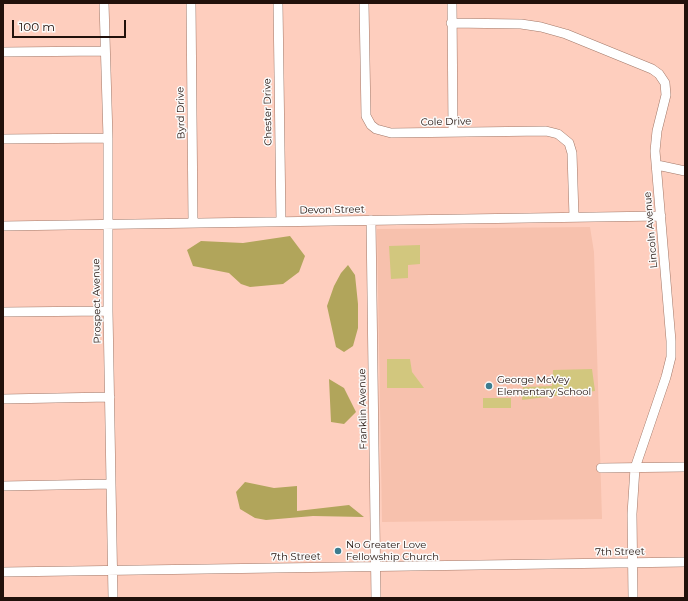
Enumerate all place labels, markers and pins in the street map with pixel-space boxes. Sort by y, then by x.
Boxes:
place label: George McVey Elementary School [497,374,591,398]
marker: George McVey Elementary School [484,381,494,391]
place label: No Greater Love Fellowship Church [346,539,439,562]
marker: No Greater Love Fellowship Church [333,546,343,556]

